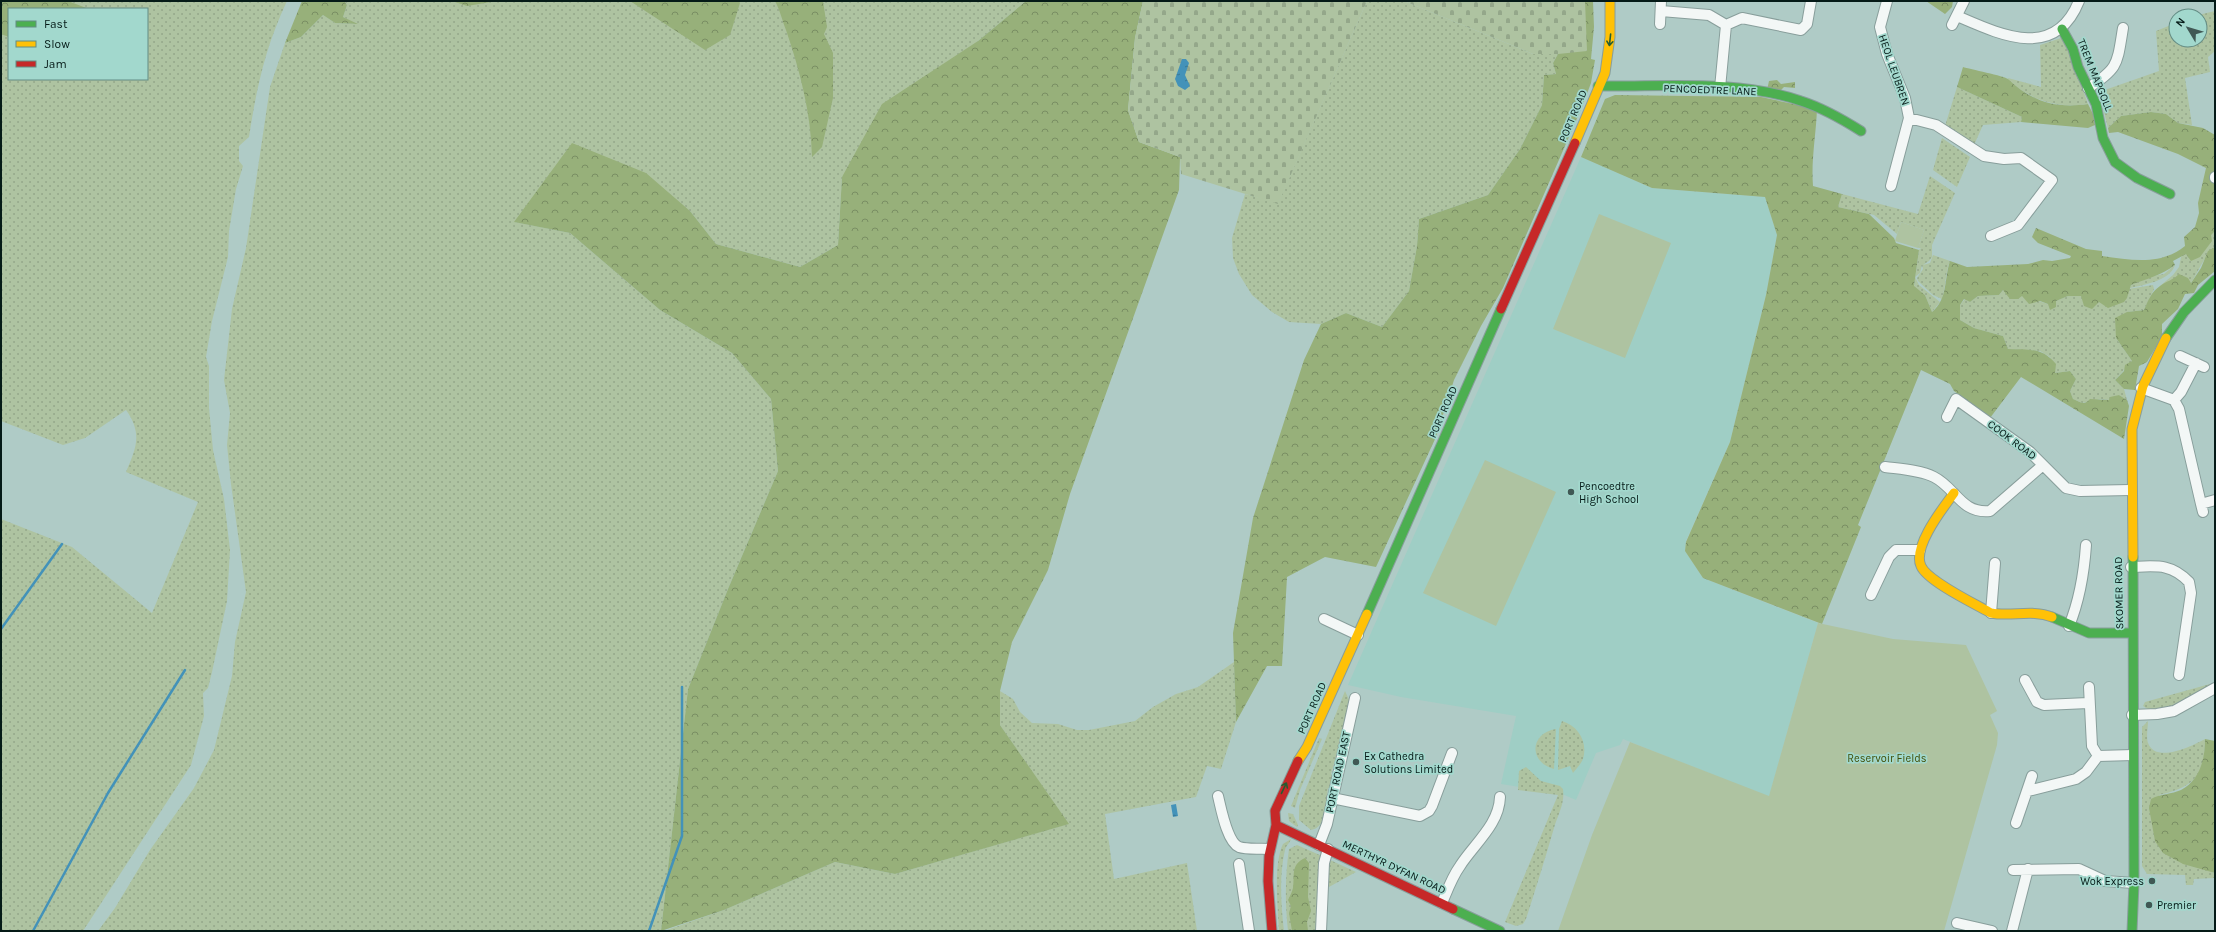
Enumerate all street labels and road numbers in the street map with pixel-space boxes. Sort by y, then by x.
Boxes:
street label: HEOL LEUBREN [1876,33,1912,107]
street label: TREM MAPGOLL [2075,37,2116,114]
street label: PENCOEDTRE LANE [1663,82,1757,98]
street label: PORT ROAD [1556,88,1590,144]
street label: PORT ROAD [1426,384,1460,440]
street label: COOK ROAD [1985,417,2039,463]
street label: SKOMER ROAD [2112,557,2126,629]
street label: PORT ROAD [1295,680,1329,736]
street label: PORT ROAD EAST [1323,730,1353,814]
street label: MERTHYR DYFAN ROAD [1340,837,1448,897]

